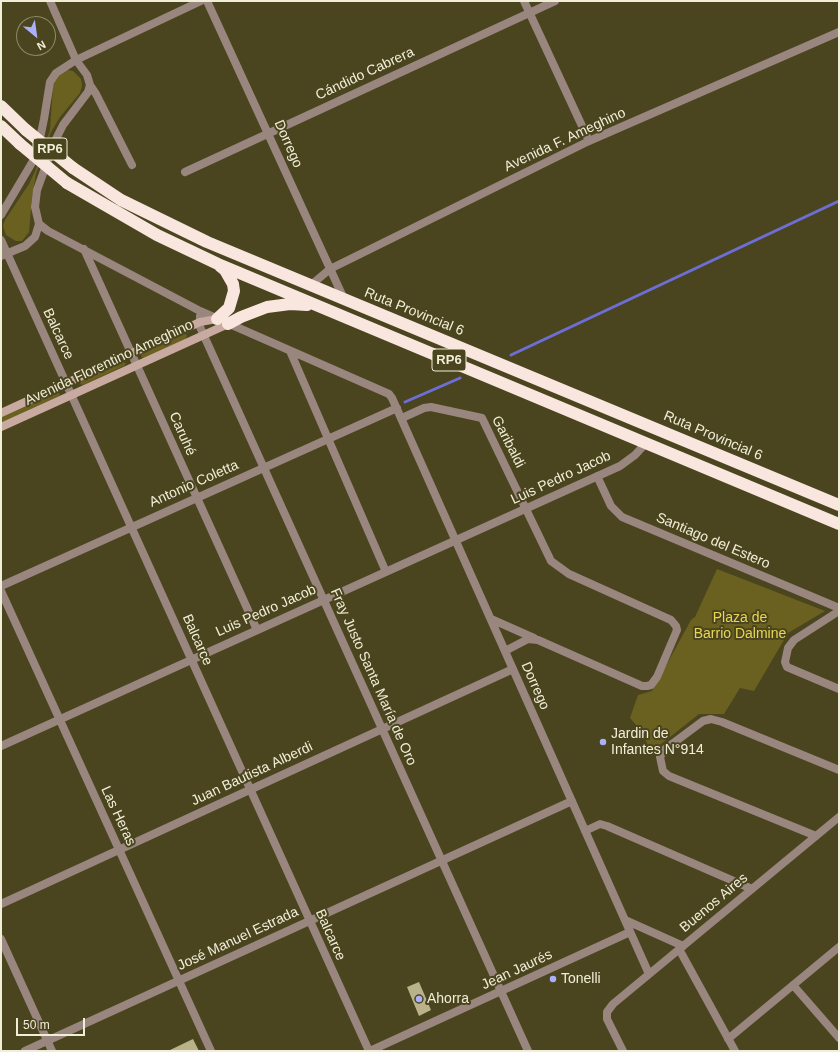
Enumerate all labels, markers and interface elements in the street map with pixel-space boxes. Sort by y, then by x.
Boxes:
north arrow [16,16,56,56]
text: N [35,38,48,53]
street label: Cándido Cabrera [313,44,417,104]
street label: Avenida F. Ameghino [502,104,628,176]
street label: Dorrego [270,117,306,171]
road number: RP6 [33,138,67,160]
street label: Ruta Provincial 6 [362,284,466,340]
street label: Balcarce [39,306,77,362]
street label: Avenida Florentino Ameghino [22,317,196,409]
road number: RP6 [432,349,466,371]
street label: Ruta Provincial 6 [661,408,765,464]
street label: Caruhé [165,410,199,458]
street label: Garibaldi [488,413,528,471]
street label: Luis Pedro Jacob [508,448,614,508]
street label: Antonio Coletta [147,457,241,511]
street label: Santiago del Estero [653,509,773,573]
street label: Luis Pedro Jacob [213,581,319,641]
street label: Fray Justo Santa María de Oro [326,586,420,768]
park label: Plaza de Barrio Dalmine [694,610,786,642]
street label: Balcarce [178,612,216,668]
street label: Dorrego [517,659,553,713]
place label: Jardin de Infantes N°914 [611,726,704,758]
marker: Jardin de Infantes N°914 [598,737,608,747]
street label: Juan Bautista Alberdi [188,738,316,810]
street label: Las Heras [97,784,139,848]
street label: Buenos Aires [677,870,751,936]
street label: José Manuel Estrada [175,904,301,974]
street label: Balcarce [311,907,349,963]
street label: Jean Jaurés [479,946,555,994]
place label: Tonelli [561,971,601,987]
marker: Tonelli [548,974,558,984]
place label: Ahorra [427,991,469,1007]
marker: Ahorra [414,994,424,1004]
scale bar [18,1010,87,1036]
text: 50 m [23,1018,50,1032]

